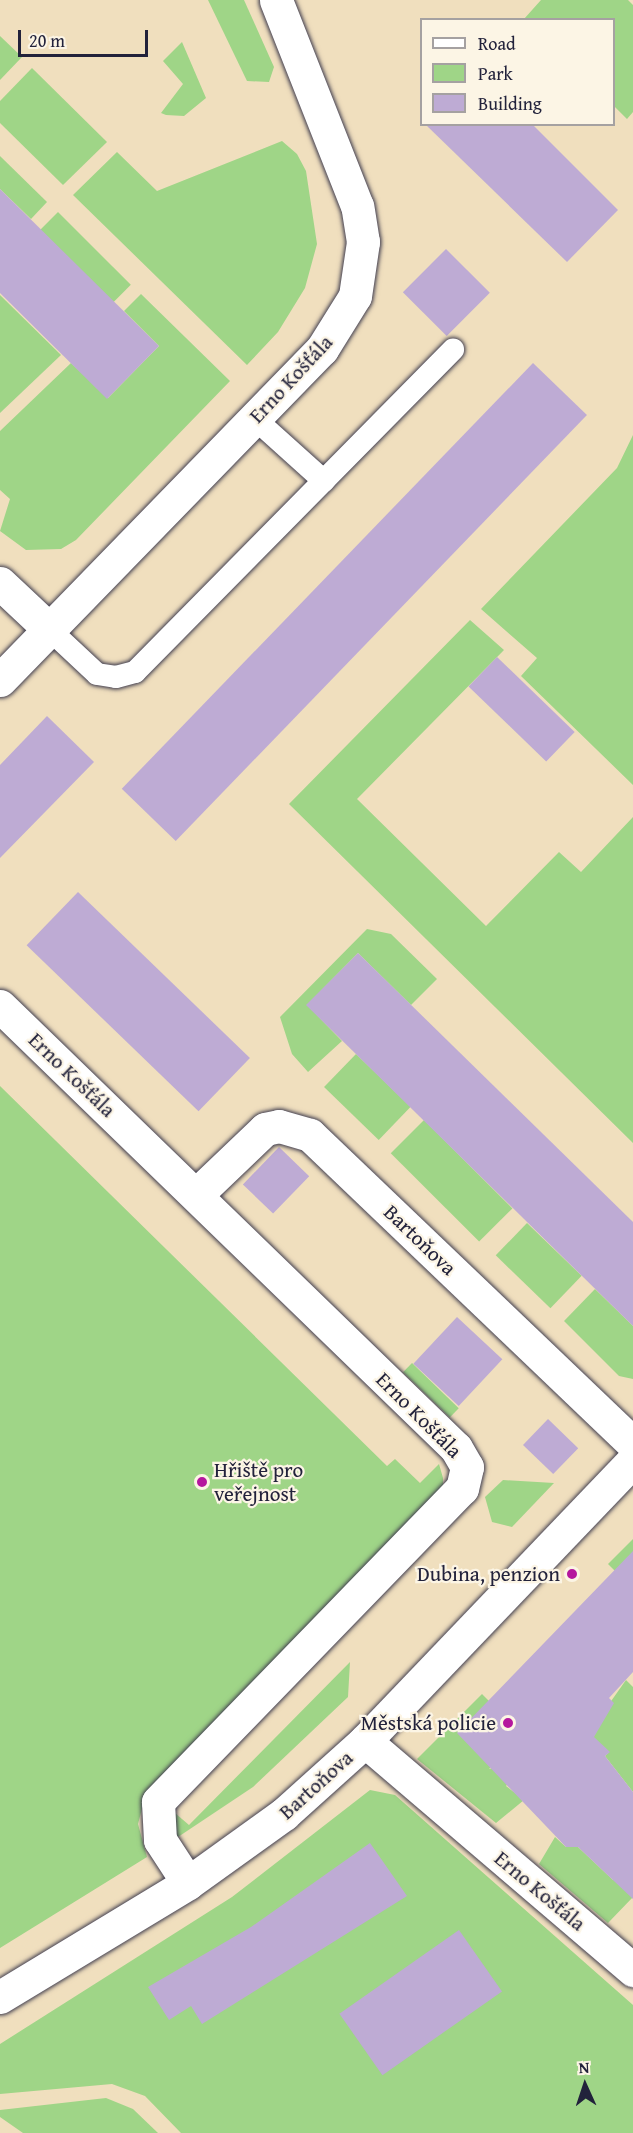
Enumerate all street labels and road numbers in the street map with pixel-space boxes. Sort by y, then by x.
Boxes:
street label: Erno Košťála [244,330,338,428]
street label: Erno Košťála [23,1027,121,1123]
street label: Bartoňova [379,1199,461,1281]
street label: Erno Košťála [371,1367,467,1463]
street label: Bartoňova [274,1745,358,1825]
street label: Erno Košťála [489,1846,591,1936]

